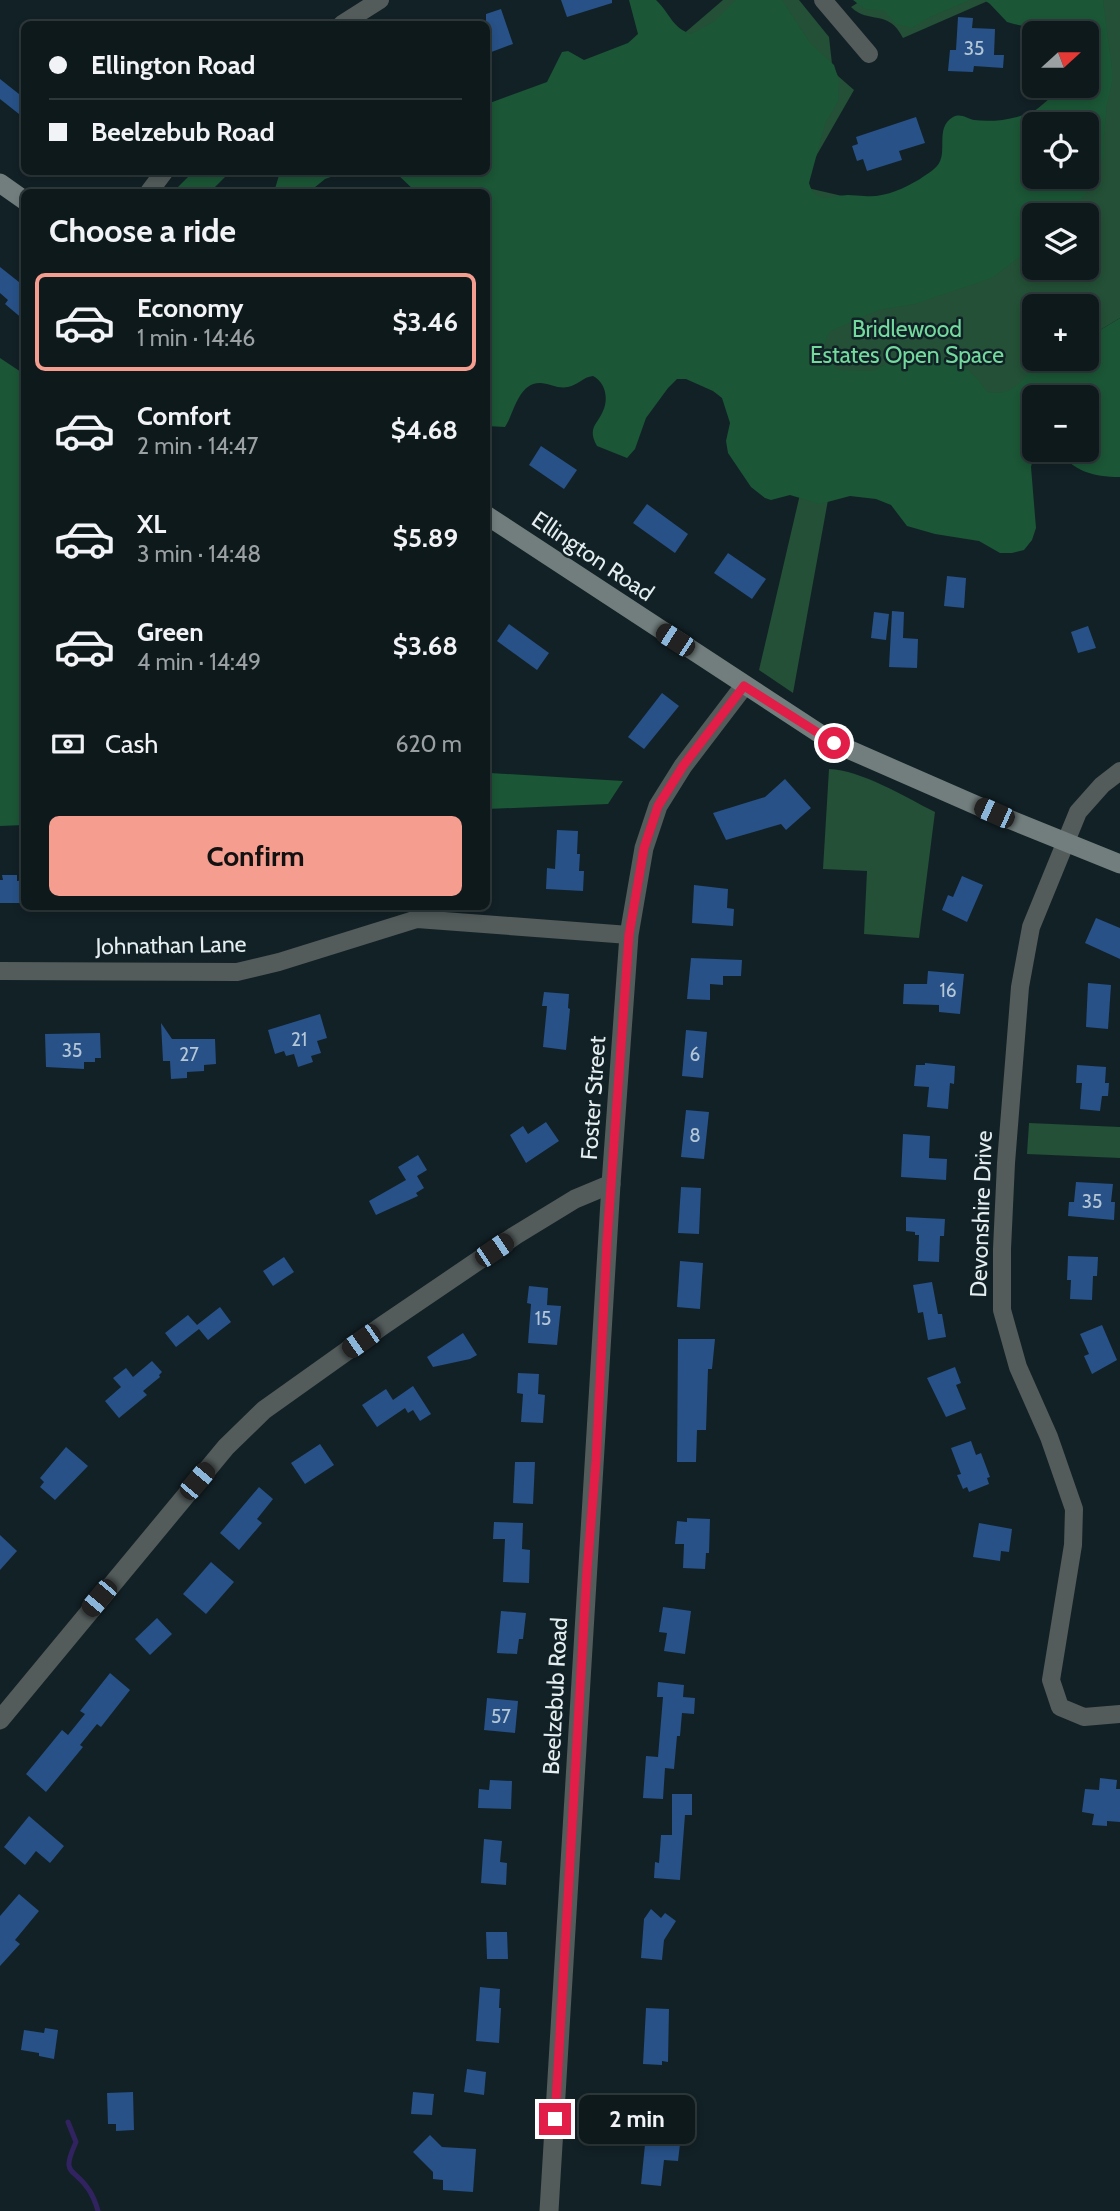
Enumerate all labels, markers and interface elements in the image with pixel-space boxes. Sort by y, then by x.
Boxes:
north arrow [1022,21,1099,98]
map controls [1022,21,1099,462]
house number: 35 [964,37,984,60]
text: Ellington Road [91,49,255,81]
button: locate [1022,112,1099,189]
text: Beelzebub Road [91,116,275,148]
button: layers [1022,203,1099,280]
text: Choose a ride [49,211,236,250]
icon: car [53,291,116,354]
text: Economy [137,292,243,324]
button: + [1022,294,1099,371]
text: $3.46 [392,306,458,338]
park label: Bridlewood Estates Open Space [810,315,1004,369]
text: 1 min · 14:46 [137,324,255,352]
button: − [1022,385,1099,462]
icon: car [53,399,116,462]
text: Comfort [137,400,231,432]
text: $4.68 [391,414,458,446]
text: 2 min · 14:47 [137,432,258,460]
street label: Ellington Road [527,505,659,607]
icon: car [53,507,116,570]
text: XL [137,508,166,540]
text: $5.89 [393,522,458,554]
text: 3 min · 14:48 [137,540,261,568]
icon: car [53,615,116,678]
text: Green [137,616,204,648]
car [652,620,699,660]
text: $3.68 [393,630,458,662]
text: 4 min · 14:49 [137,648,261,676]
icon: cash [49,725,87,763]
route start [818,727,850,759]
text: Cash [105,728,158,760]
text: 620 m [395,730,462,758]
car [971,795,1018,831]
button: Confirm [49,816,462,896]
street label: Johnathan Lane [94,930,247,960]
house number: 16 [940,979,957,1002]
house number: 21 [291,1028,307,1051]
street label: Foster Street [575,1035,611,1161]
house number: 35 [62,1039,82,1062]
house number: 27 [179,1043,199,1066]
house number: 6 [690,1043,700,1066]
house number: 8 [689,1124,701,1147]
street label: Devonshire Drive [964,1130,998,1298]
house number: 35 [1082,1190,1102,1213]
car [471,1230,518,1270]
house number: 15 [535,1307,551,1330]
car [338,1320,385,1362]
car [176,1458,219,1504]
car [78,1575,121,1621]
street label: Beelzebub Road [537,1617,573,1775]
house number: 57 [491,1705,511,1728]
callout: 2 min [580,2094,695,2144]
route end [539,2103,571,2135]
text: 2 min [609,2105,665,2133]

